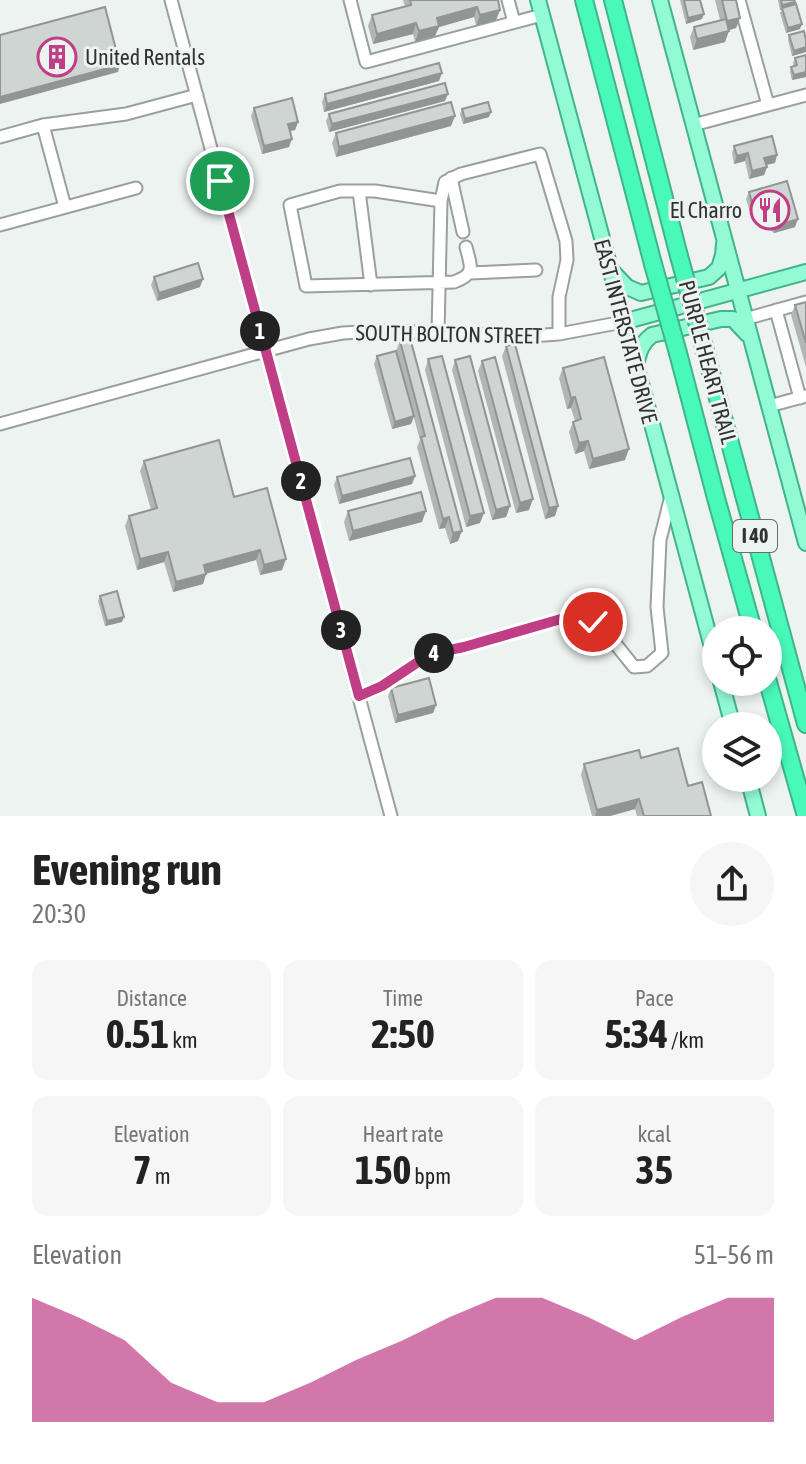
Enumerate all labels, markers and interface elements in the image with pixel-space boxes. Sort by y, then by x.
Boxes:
building icon: United Rentals [36,36,78,78]
place label: United Rentals [85,44,205,70]
pin [186,147,254,215]
icon: arrive [198,159,242,203]
restaurant icon: El Charro [749,189,791,231]
place label: El Charro [670,197,742,223]
street label: EAST INTERSTATE DRIVE [589,236,663,427]
street label: PURPLE HEART TRAIL [674,277,743,447]
pin: 1 [240,311,280,351]
text: 1 [255,318,265,344]
street label: SOUTH BOLTON STREET [355,319,543,349]
pin: 2 [281,461,321,501]
text: 2 [296,468,306,494]
road number: I 40 [733,520,777,552]
pin [559,588,627,656]
icon: check [571,600,615,644]
pin: 3 [321,610,361,650]
map controls [702,616,782,792]
button: locate [702,616,782,696]
text: 3 [336,617,346,643]
pin: 4 [414,633,454,673]
text: 4 [429,640,439,666]
button: layers [702,712,782,792]
button: share [690,842,774,926]
text: Evening run [32,844,222,894]
text: 20:30 [32,899,86,929]
text: Distance [116,985,187,1011]
text: Time [383,985,423,1011]
text: Pace [635,985,674,1011]
text: 0.51 [106,1011,169,1056]
text: 2:50 [371,1011,435,1056]
text: 5:34 [605,1011,668,1056]
text: km [169,1027,198,1053]
text: /km [668,1027,704,1053]
text: Elevation [114,1121,190,1147]
text: Heart rate [362,1121,444,1147]
text: kcal [638,1121,671,1147]
text: 7 [133,1147,152,1192]
text: 150 [355,1147,411,1192]
text: 35 [636,1147,673,1192]
text: m [152,1163,171,1189]
text: bpm [411,1163,451,1189]
text: Elevation [32,1240,122,1270]
text: 51–56 m [694,1240,774,1270]

